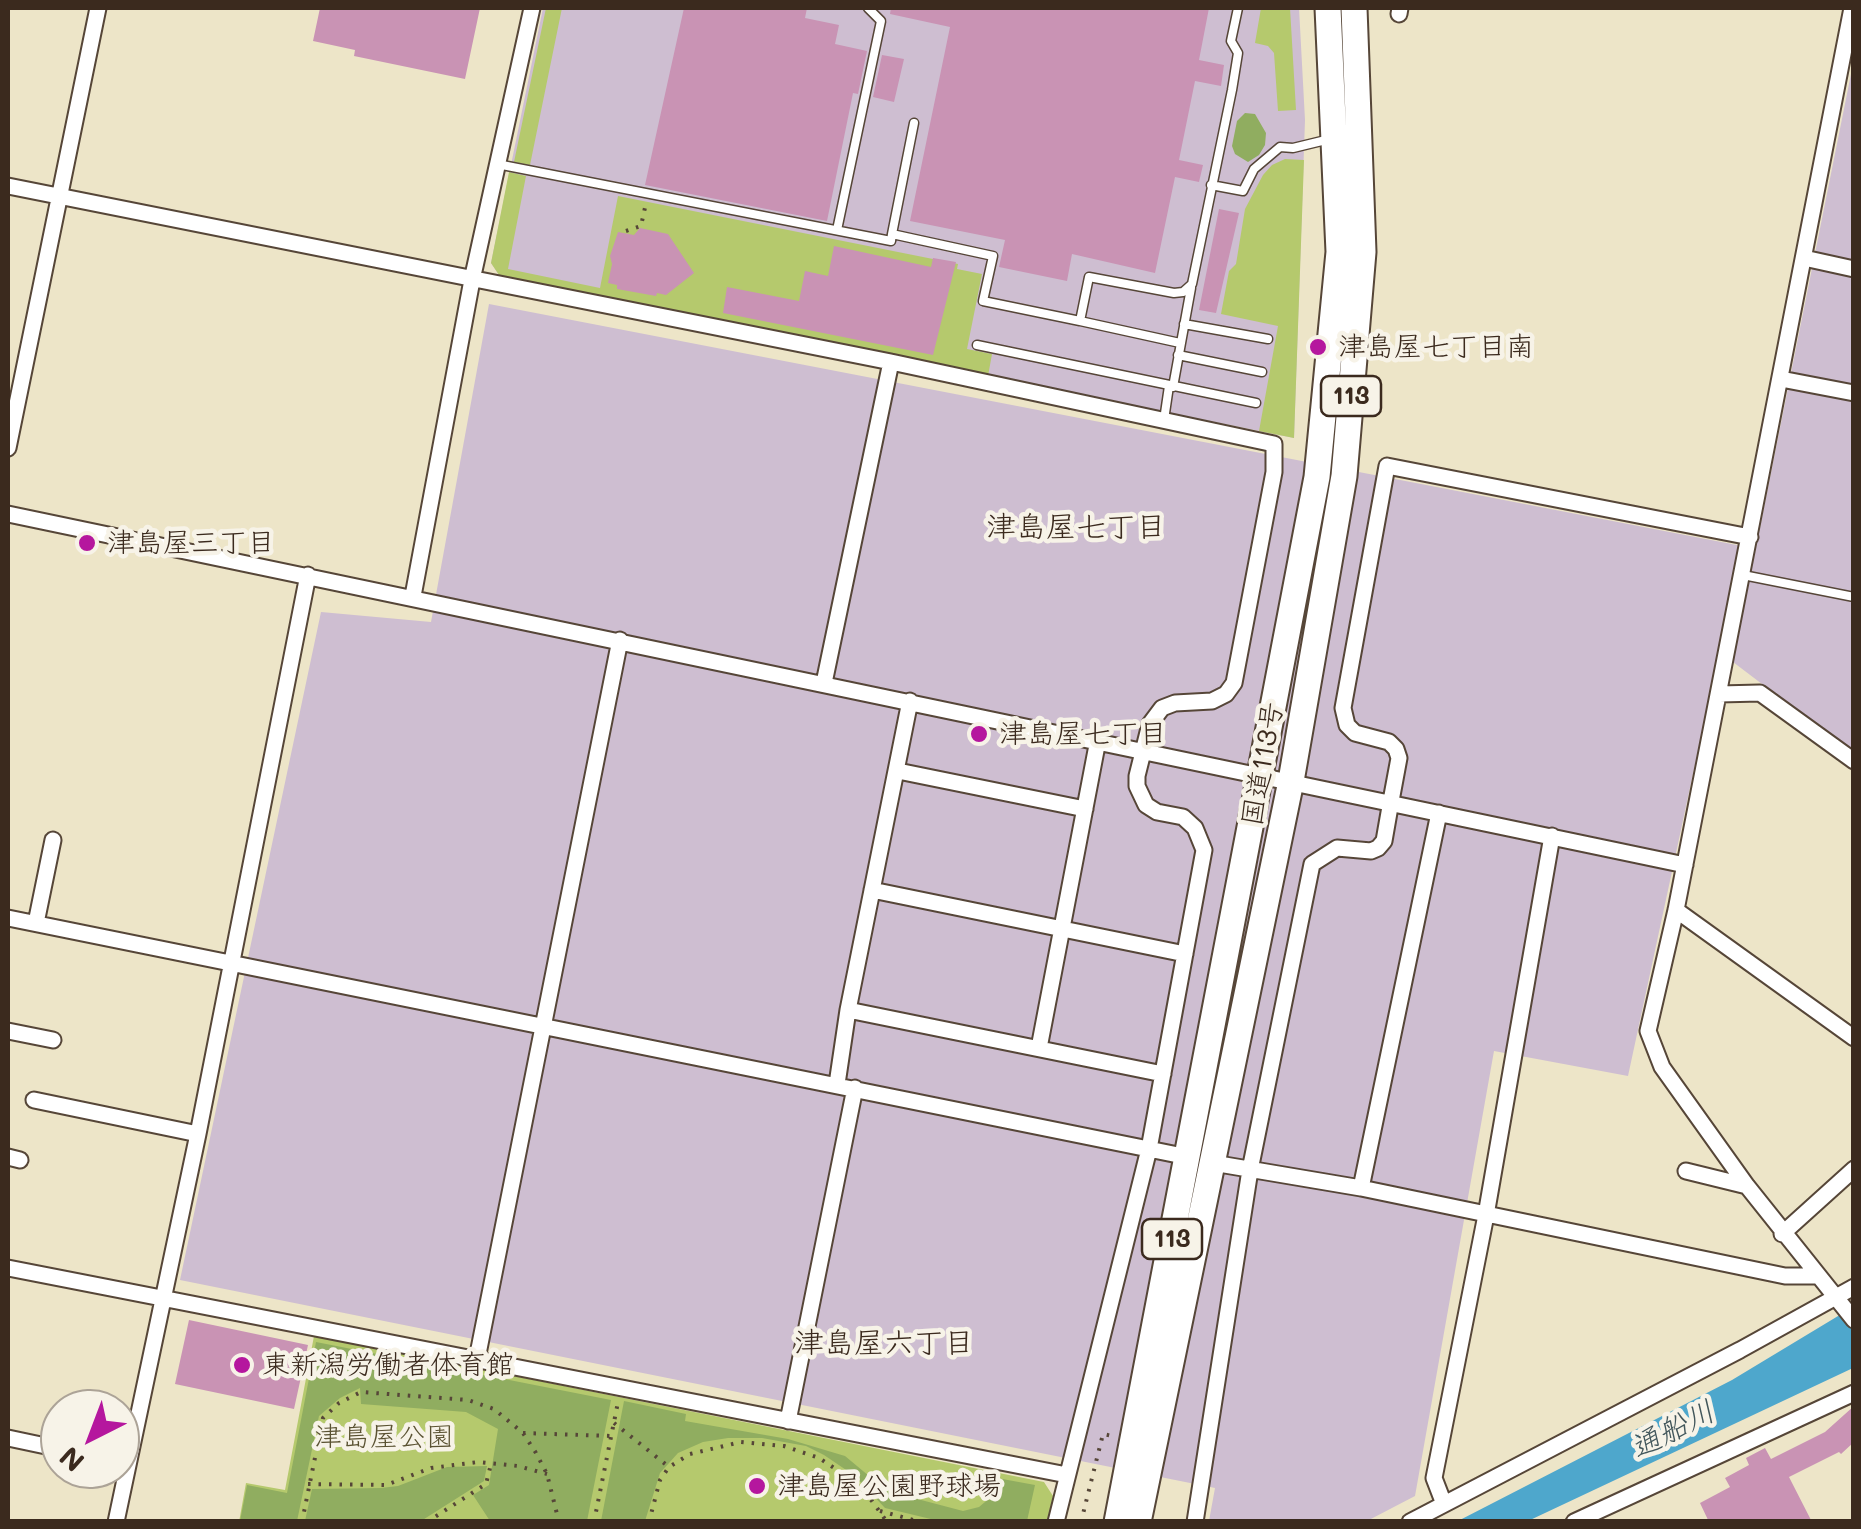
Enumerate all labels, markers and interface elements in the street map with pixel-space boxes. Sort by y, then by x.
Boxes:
place label: 津島屋七丁目南 [1338,330,1534,364]
marker: 津島屋七丁目南 [1307,336,1329,358]
road number: 113 [1321,376,1381,416]
district label: 津島屋七丁目 [986,510,1166,546]
place label: 津島屋三丁目 [107,526,275,560]
marker: 津島屋三丁目 [76,532,98,554]
street label: 国道113号 [1236,699,1290,829]
place label: 津島屋七丁目 [999,717,1167,751]
marker: 津島屋七丁目 [968,723,990,745]
road number: 113 [1142,1219,1202,1259]
district label: 津島屋六丁目 [794,1326,974,1362]
place label: 東新潟労働者体育館 [262,1348,514,1382]
marker: 東新潟労働者体育館 [231,1354,253,1376]
north arrow [40,1389,140,1489]
water label: 通船川 [1625,1394,1721,1466]
park label: 津島屋公園 [314,1420,454,1454]
text: N [51,1439,91,1480]
place label: 津島屋公園野球場 [777,1469,1001,1503]
marker: 津島屋公園野球場 [746,1475,768,1497]

